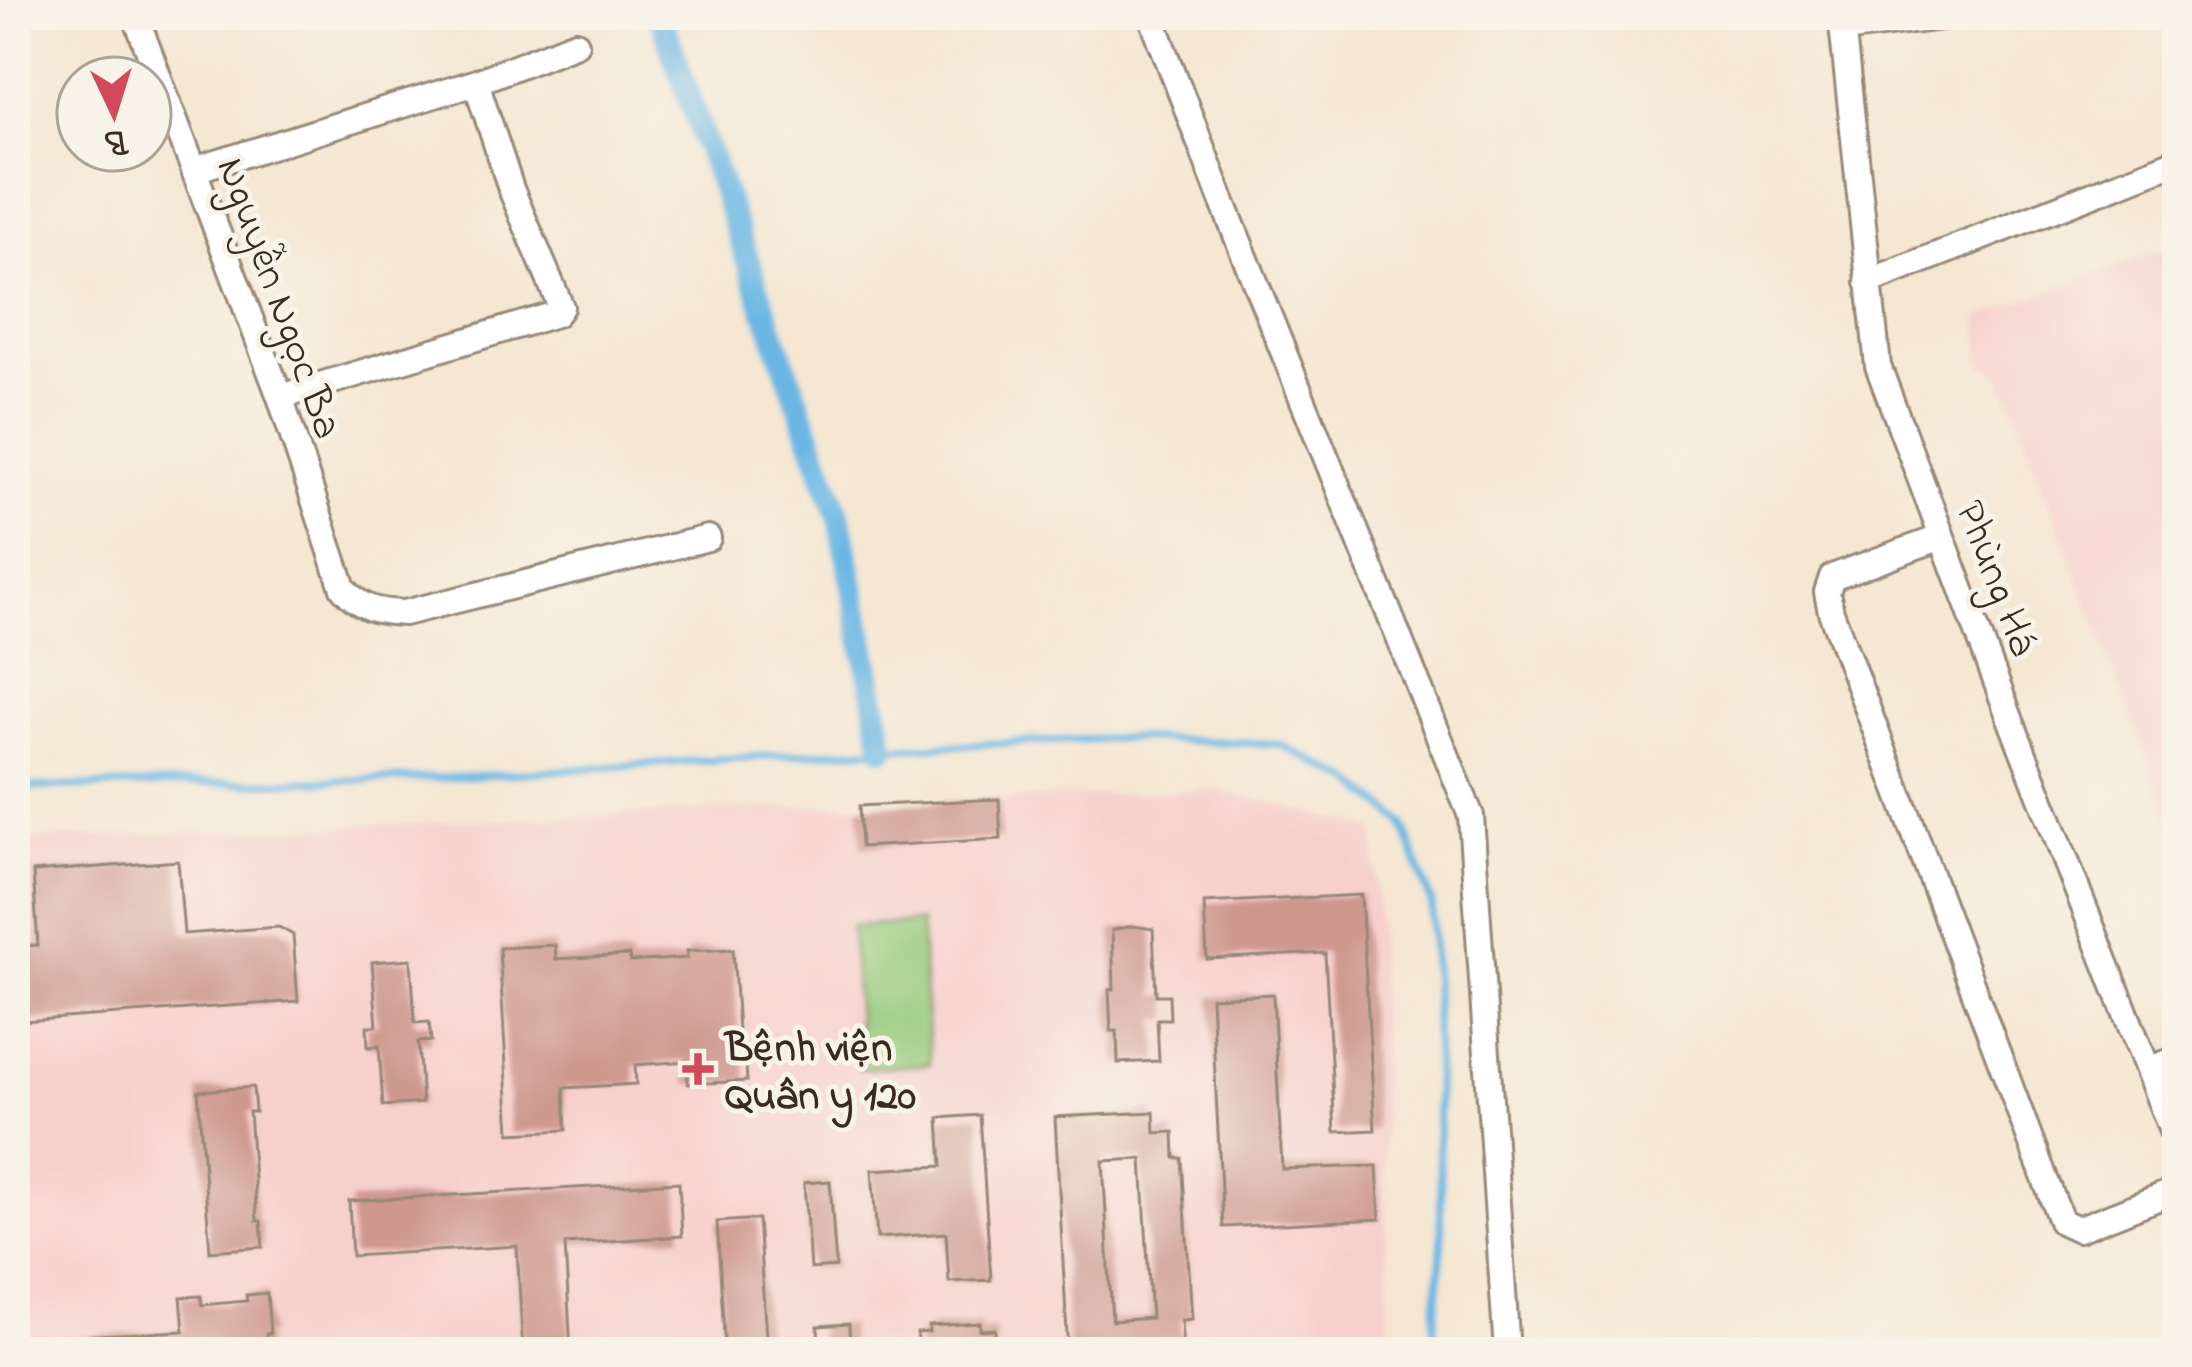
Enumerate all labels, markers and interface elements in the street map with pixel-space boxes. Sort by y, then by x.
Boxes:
north arrow [54,54,174,174]
text: B [103,115,131,165]
street label: Nguyễn Ngọc Ba [199,150,357,448]
street label: Phùng Há [1937,492,2052,665]
place label: Bệnh viện Quân y 120 [723,1019,916,1128]
marker: Bệnh viện Quân y 120 [682,1053,714,1085]

